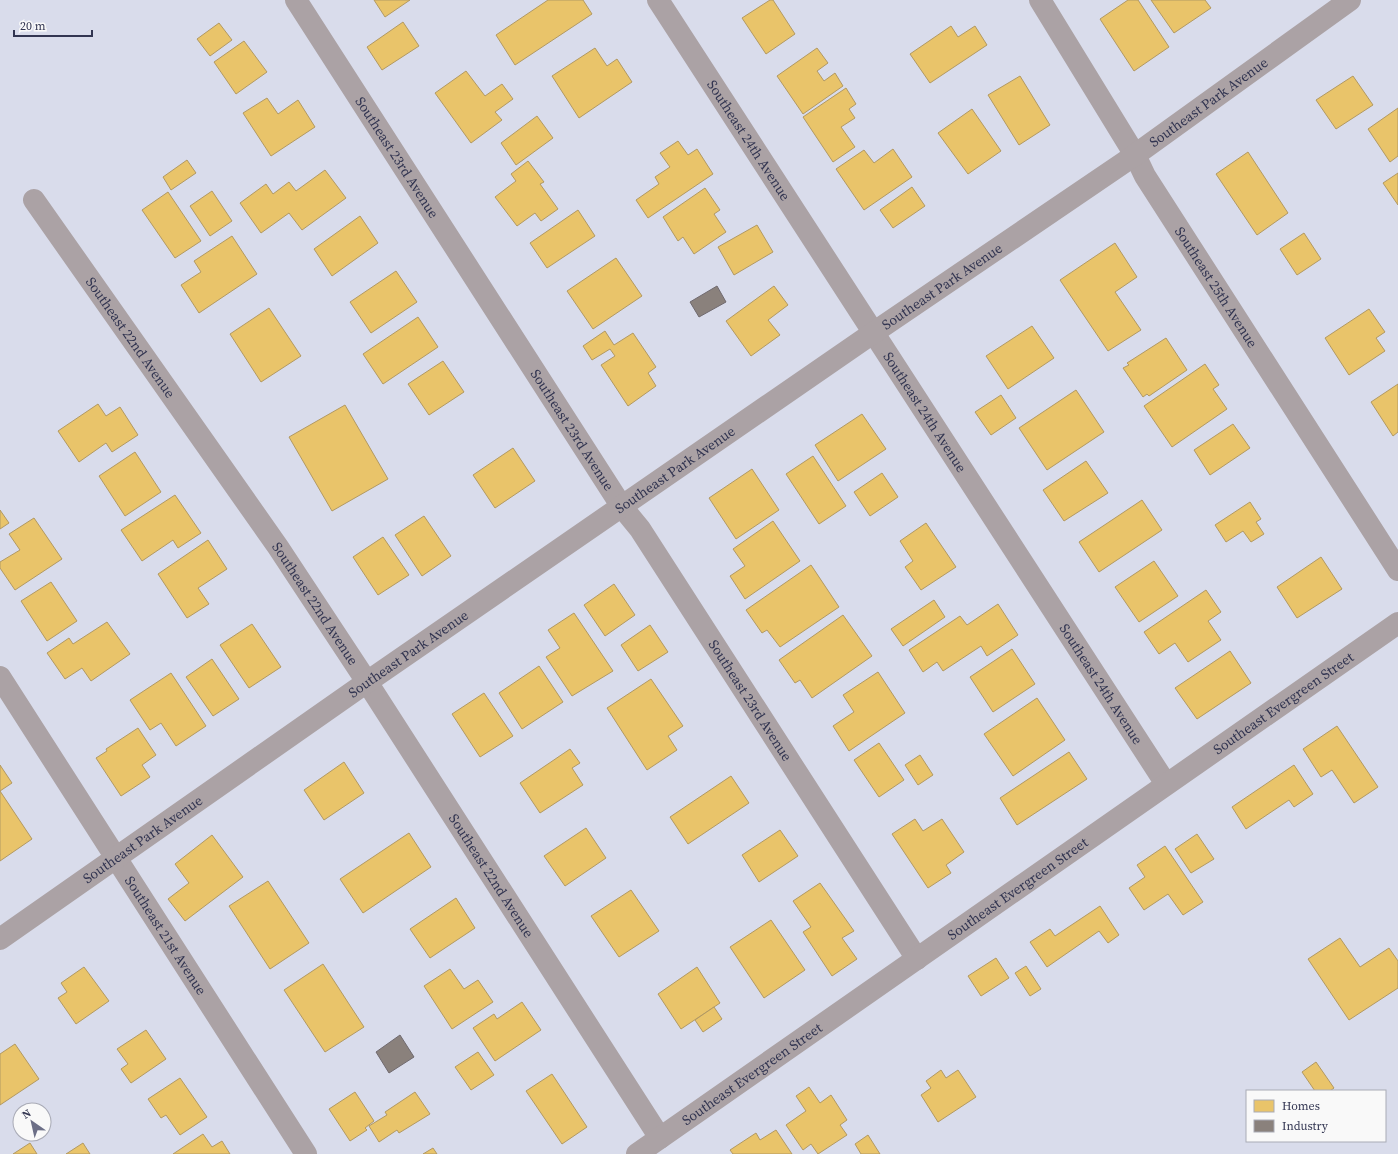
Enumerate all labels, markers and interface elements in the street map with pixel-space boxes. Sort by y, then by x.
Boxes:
scale bar [14,12,92,38]
text: 20 m [20,18,46,34]
street label: Southeast Park Avenue [1145,52,1272,152]
street label: Southeast 24th Avenue [702,76,795,204]
street label: Southeast 23rd Avenue [351,93,444,222]
street label: Southeast 25th Avenue [1170,223,1263,351]
street label: Southeast Park Avenue [878,238,1006,334]
street label: Southeast 22nd Avenue [81,273,180,402]
street label: Southeast 24th Avenue [878,348,972,476]
street label: Southeast 23rd Avenue [526,365,619,494]
street label: Southeast Park Avenue [611,421,739,518]
street label: Southeast 22nd Avenue [268,538,363,669]
street label: Southeast Park Avenue [344,605,472,702]
street label: Southeast 24th Avenue [1055,620,1148,748]
street label: Southeast 23rd Avenue [704,636,797,765]
street label: Southeast Evergreen Street [1209,647,1358,759]
street label: Southeast Park Avenue [79,790,206,888]
street label: Southeast 22nd Avenue [444,810,539,941]
street label: Southeast Evergreen Street [943,832,1092,945]
street label: Southeast 21st Avenue [120,872,211,999]
street label: Southeast Evergreen Street [678,1018,826,1130]
legend [1246,1090,1386,1142]
text: Homes [1282,1098,1320,1114]
north arrow [12,1102,52,1142]
text: N [19,1106,34,1123]
text: Industry [1282,1118,1329,1134]

